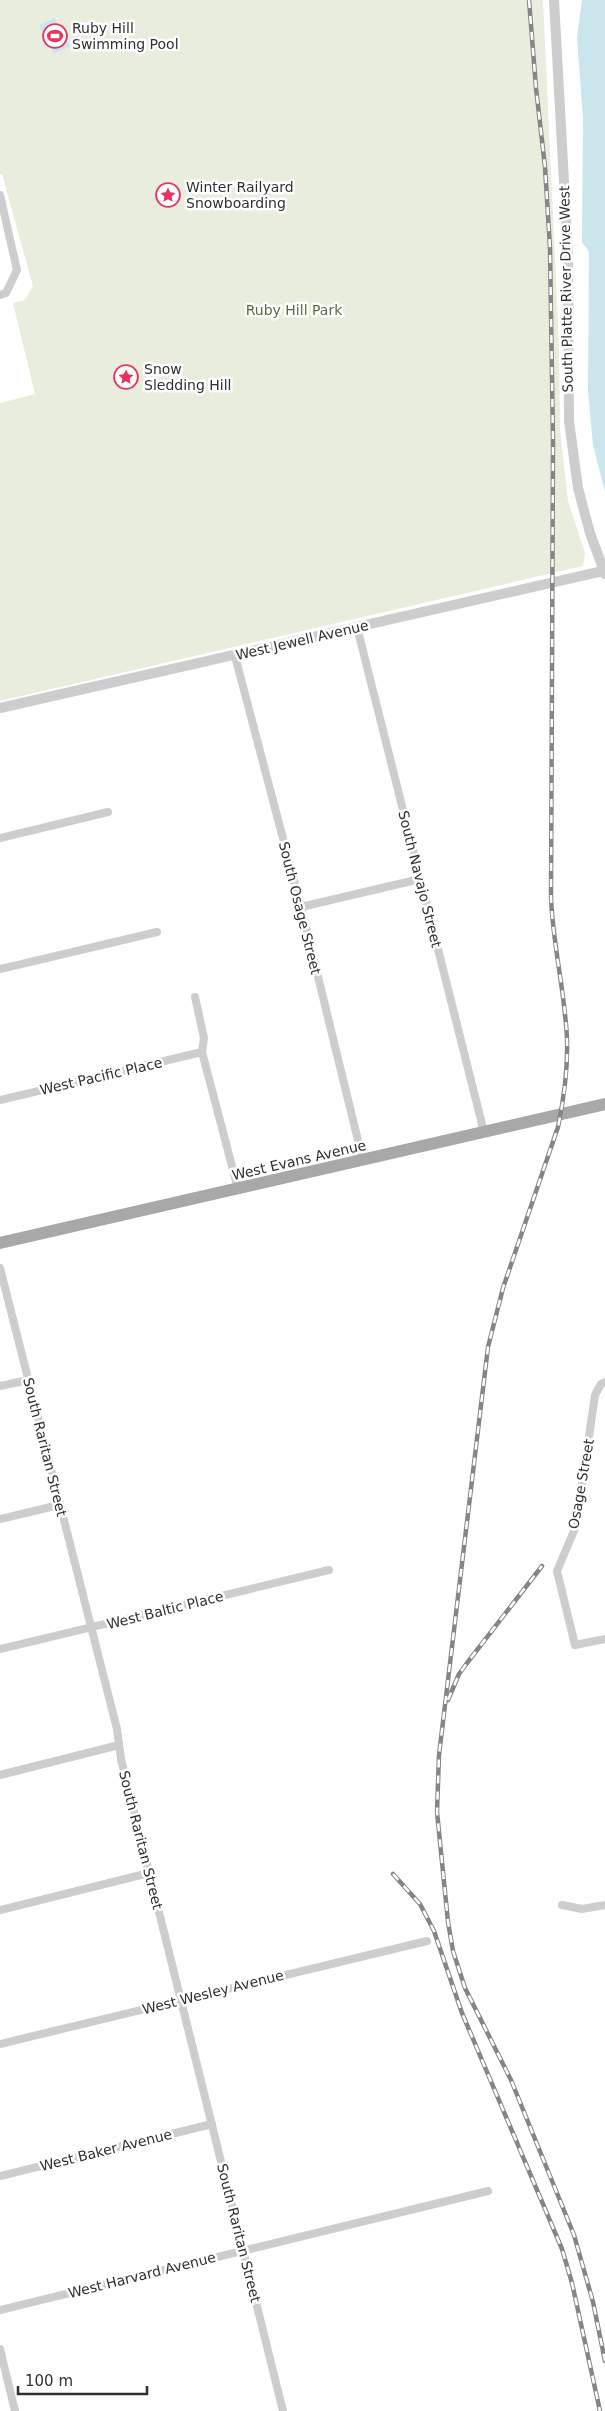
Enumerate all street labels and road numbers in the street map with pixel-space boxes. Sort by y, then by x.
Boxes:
street label: South Platte River Drive West [556,185,576,393]
street label: West Jewell Avenue [234,617,370,663]
street label: South Navajo Street [395,809,445,950]
street label: South Osage Street [276,840,324,977]
street label: West Pacific Place [38,1054,164,1098]
street label: West Evans Avenue [230,1137,368,1183]
street label: South Raritan Street [20,1376,70,1519]
street label: Osage Street [565,1437,597,1530]
street label: West Baltic Place [105,1588,225,1632]
street label: South Raritan Street [116,1769,166,1912]
street label: West Wesley Avenue [141,1967,285,2017]
street label: West Baker Avenue [38,2126,174,2174]
street label: South Raritan Street [214,2162,264,2305]
street label: West Harvard Avenue [67,2249,217,2301]

